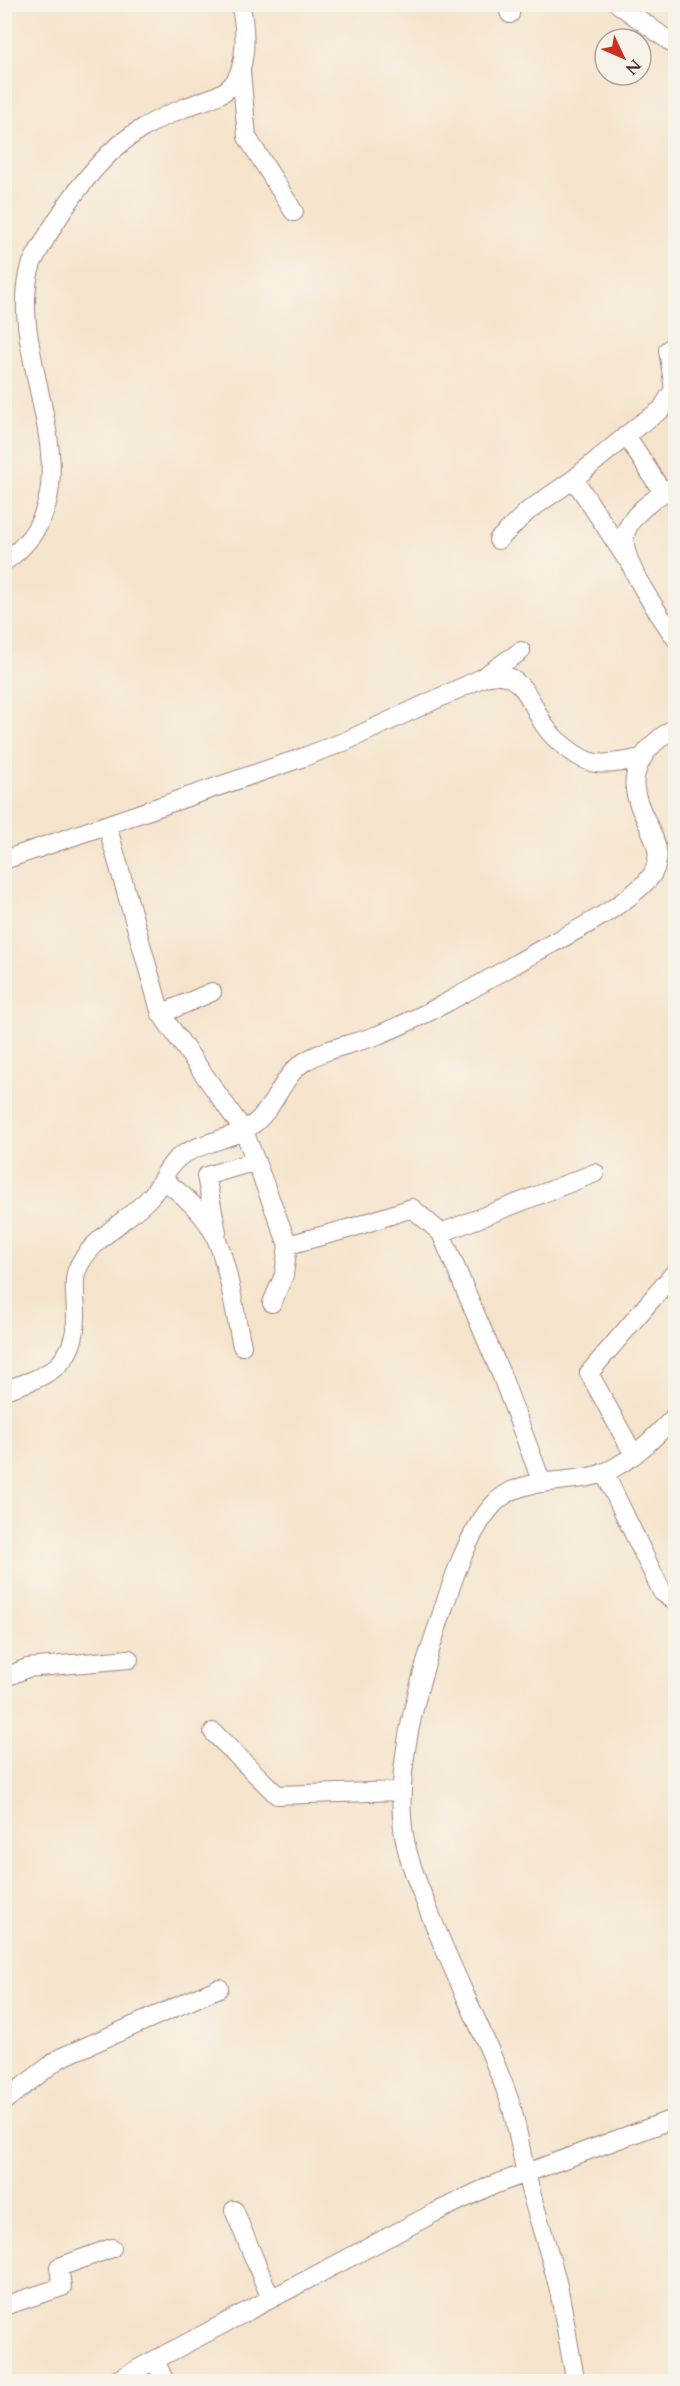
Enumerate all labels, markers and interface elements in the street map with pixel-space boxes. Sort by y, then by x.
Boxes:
north arrow [593,27,653,87]
text: N [620,54,646,79]

